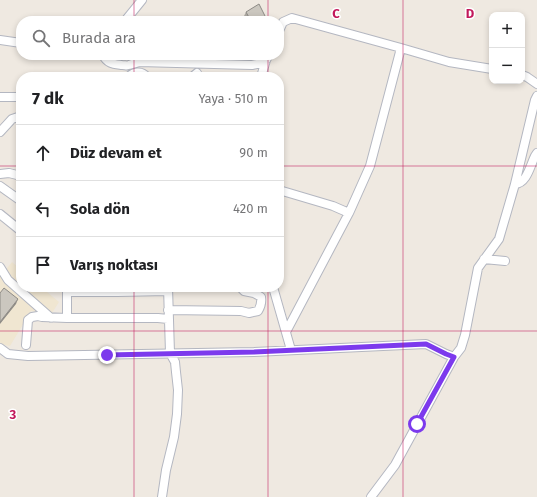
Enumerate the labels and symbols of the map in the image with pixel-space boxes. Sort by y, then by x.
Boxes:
text: C [332,6,340,21]
text: D [466,6,475,21]
route end [98,346,116,364]
text: 3 [9,407,17,422]
route start [408,415,426,433]

